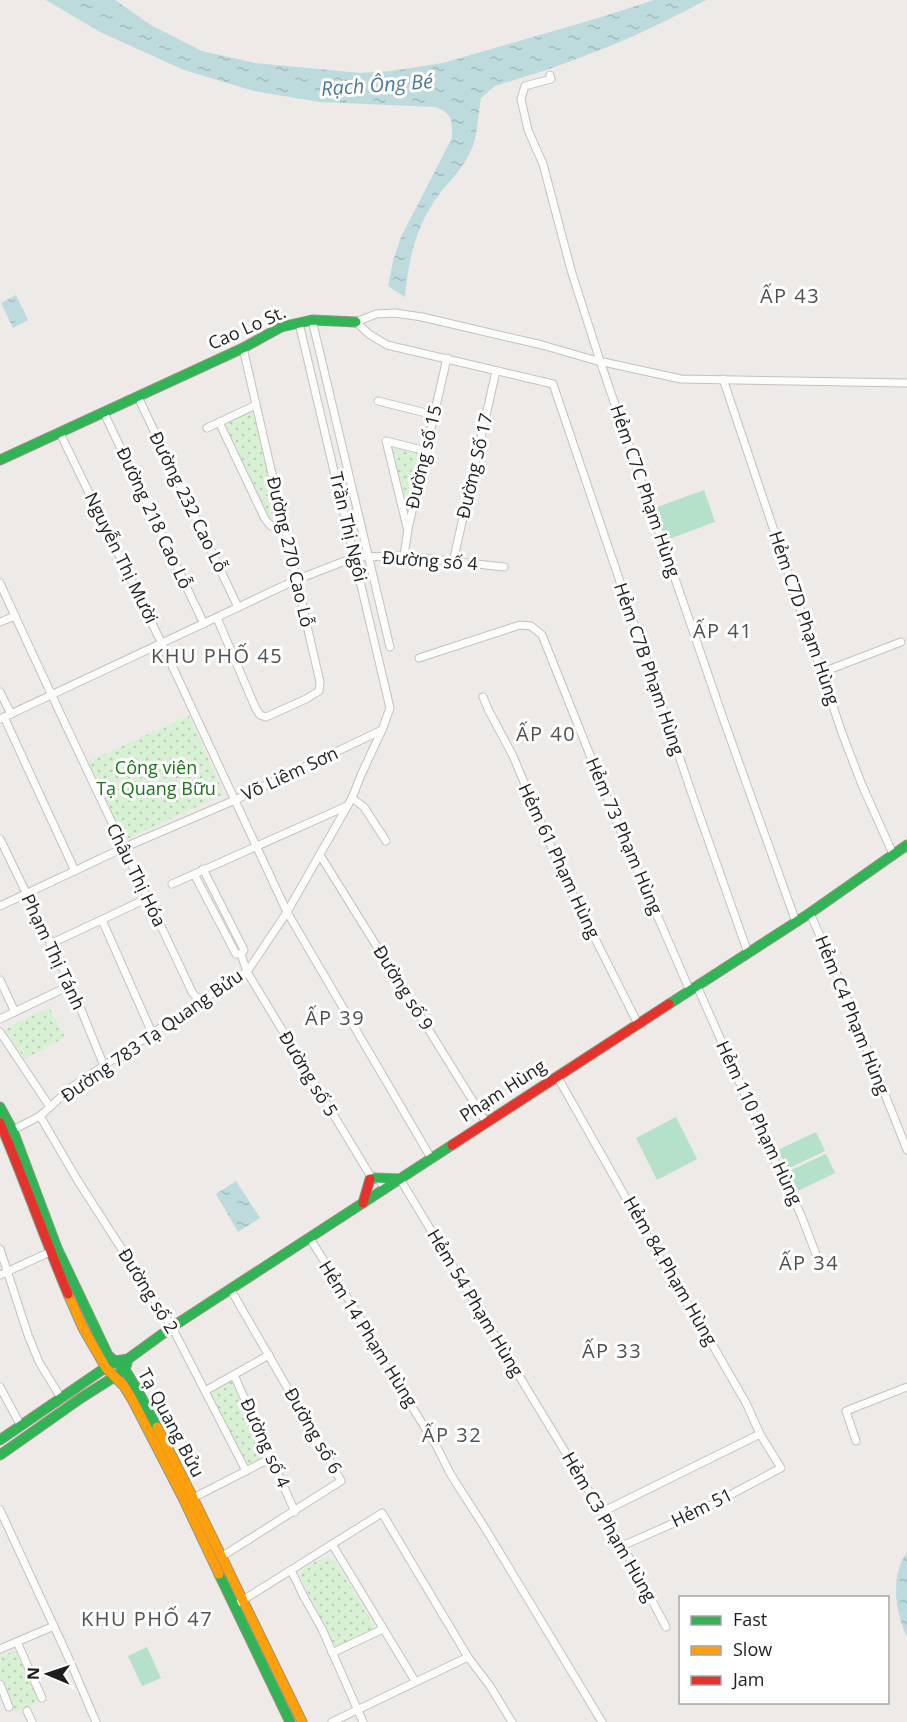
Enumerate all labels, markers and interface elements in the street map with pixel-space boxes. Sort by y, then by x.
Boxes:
water label: Rạch Ông Bé [320,67,434,102]
district label: ẤP 43 [760,282,820,309]
street label: Cao Lo St. [204,299,289,355]
street label: Hẻm C7C Phạm Hùng [605,401,687,580]
street label: Đường số 15 [399,402,447,511]
street label: Đường Số 17 [450,411,498,521]
street label: Đường 232 Cao Lỗ [144,427,233,576]
street label: Đường 218 Cao Lỗ [111,443,198,592]
street label: Trần Thị Ngôi [325,470,373,584]
street label: Đường 270 Cao Lỗ [262,474,320,630]
street label: Nguyễn Thị Mười [80,488,164,627]
street label: Hẻm C7D Phạm Hùng [764,528,846,708]
street label: Đường số 4 [381,545,479,575]
street label: Hẻm C7B Phạm Hùng [609,579,691,758]
district label: ẤP 41 [693,617,753,644]
district label: KHU PHỐ 45 [151,642,283,669]
district label: ẤP 40 [516,720,576,747]
street label: Võ Liêm Sơn [238,740,342,806]
street label: Hẻm 73 Phạm Hùng [581,753,669,918]
park label: Công viên Tạ Quang Bữu [96,755,216,800]
street label: Hẻm 61 Phạm Hùng [513,779,606,942]
street label: Châu Thị Hóa [101,819,172,930]
street label: Phạm Thị Tánh [17,890,91,1013]
street label: Hẻm C4 Phạm Hùng [810,932,896,1098]
street label: Đường số 9 [368,940,439,1034]
street label: Đường 783 Tạ Quang Bửu [56,963,247,1107]
district label: ẤP 39 [305,1004,365,1031]
street label: Đường số 5 [274,1026,344,1121]
street label: Hẻm 110 Phạm Hùng [711,1037,809,1209]
street label: Phạm Hùng [455,1053,550,1127]
street label: Hẻm 84 Phạm Hùng [618,1192,723,1350]
street label: Hẻm 54 Phạm Hùng [422,1224,530,1381]
street label: Đường số 2 [113,1243,184,1337]
district label: ẤP 34 [779,1249,839,1276]
street label: Hẻm 14 Phạm Hùng [314,1256,424,1411]
district label: ẤP 33 [582,1337,642,1364]
street label: Tạ Quang Bửu [133,1364,211,1481]
street label: Đường số 6 [280,1383,348,1478]
street label: Đường số 4 [235,1394,296,1491]
district label: ẤP 32 [422,1421,482,1448]
street label: Hẻm C3 Phạm Hùng [557,1447,663,1606]
street label: Hẻm 51 [667,1482,736,1532]
legend [679,1596,889,1704]
district label: KHU PHỐ 47 [81,1605,213,1632]
text: Fast [733,1607,767,1631]
text: Slow [733,1637,772,1661]
north arrow [18,1644,78,1704]
text: N [22,1667,44,1680]
text: Jam [731,1667,765,1691]

